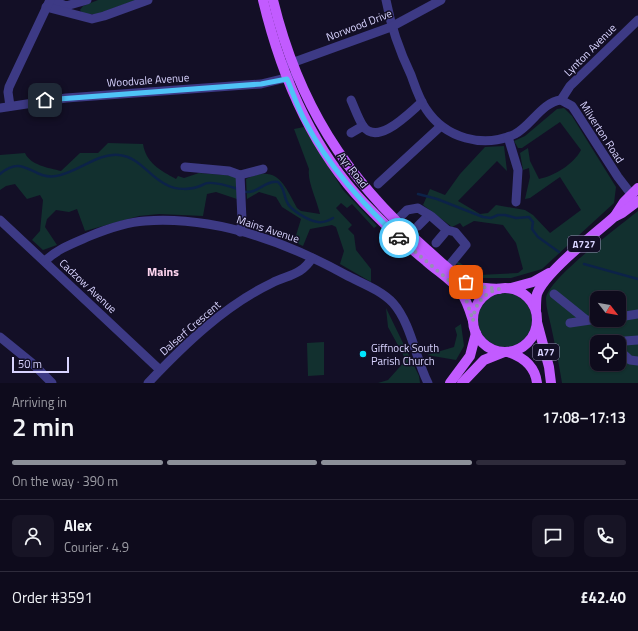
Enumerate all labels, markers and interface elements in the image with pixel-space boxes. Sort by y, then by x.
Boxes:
street label: Norwood Drive [324,5,395,45]
street label: Lynton Avenue [560,20,620,80]
street label: Woodvale Avenue [106,69,190,91]
pin [28,83,62,117]
icon: home [34,89,56,111]
street label: Milverton Road [576,98,628,166]
street label: Ayr Road [334,149,372,191]
street label: Mains Avenue [235,211,302,247]
courier [379,218,419,258]
icon: car [388,227,410,249]
road number: A727 [568,236,600,252]
street label: Cadzow Avenue [56,255,121,317]
district label: Mains [147,262,179,281]
pin [449,265,483,299]
icon: bag [455,271,477,293]
north arrow [590,291,626,327]
map controls [590,291,626,371]
street label: Dalserf Crescent [156,297,224,359]
button: locate [590,335,626,371]
place label: Giffnock South Parish Church [371,340,439,369]
road number: A77 [533,344,559,360]
marker: Giffnock South Parish Church [358,349,368,359]
scale bar [12,355,69,374]
text: 50 m [18,356,42,372]
text: Arriving in [12,392,67,412]
text: 17:08–17:13 [542,406,626,429]
text: 2 min [12,407,75,446]
text: On the way · 390 m [12,471,118,491]
text: Alex [64,514,92,537]
button: person [12,515,54,557]
button: chat [532,515,574,557]
button: phone [584,515,626,557]
text: Courier · 4.9 [64,537,129,557]
text: Order #3591 [12,586,93,609]
text: £42.40 [580,586,626,609]

